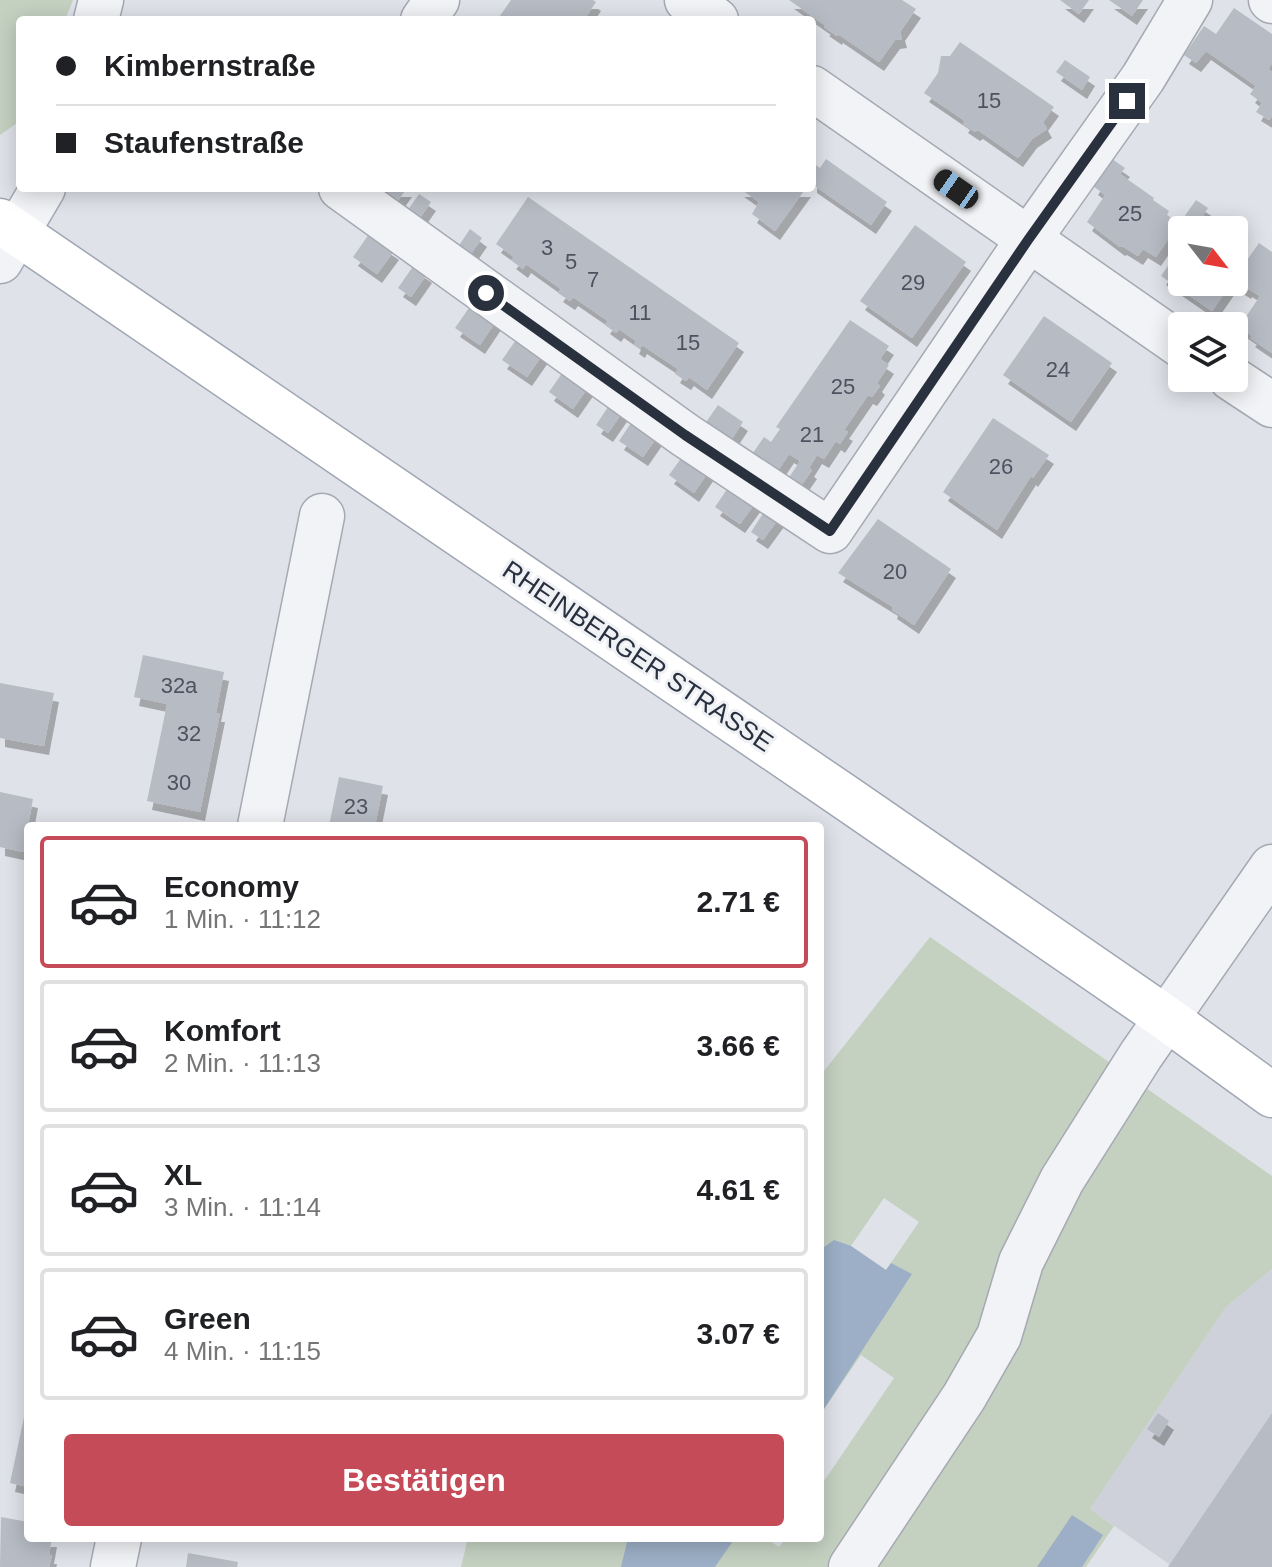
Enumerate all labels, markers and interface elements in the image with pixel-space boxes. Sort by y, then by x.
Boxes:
text: Kimbernstraße [104,49,316,82]
route end [1109,83,1145,119]
house number: 15 [977,88,1001,113]
text: Staufenstraße [104,126,304,159]
car [929,165,983,213]
house number: 25 [1118,201,1142,226]
north arrow [1168,216,1248,296]
map controls [1168,216,1248,392]
house number: 3 [541,235,553,260]
house number: 5 [565,249,577,274]
house number: 7 [587,267,599,292]
house number: 29 [901,270,925,295]
route start [468,275,504,311]
house number: 11 [629,300,651,325]
button: layers [1168,312,1248,392]
house number: 15 [676,330,700,355]
house number: 24 [1046,357,1070,382]
house number: 25 [831,374,855,399]
house number: 21 [800,422,824,447]
house number: 26 [989,454,1013,479]
street label: RHEINBERGER STRASSE [497,554,779,758]
house number: 20 [883,559,907,584]
house number: 32a [161,673,198,698]
house number: 32 [177,721,201,746]
house number: 30 [167,770,191,795]
house number: 23 [344,794,368,819]
icon: car [68,866,140,938]
text: Economy [164,870,299,903]
text: 2.71 € [697,885,780,918]
text: 1 Min. · 11:12 [164,904,321,934]
icon: car [68,1010,140,1082]
text: Komfort [164,1014,281,1047]
text: 3.66 € [697,1029,780,1062]
text: 2 Min. · 11:13 [164,1048,321,1078]
icon: car [68,1154,140,1226]
text: XL [164,1158,202,1191]
text: 4.61 € [697,1173,780,1206]
text: 3 Min. · 11:14 [164,1192,321,1222]
icon: car [68,1298,140,1370]
text: Green [164,1302,251,1335]
text: 3.07 € [697,1317,780,1350]
text: 4 Min. · 11:15 [164,1336,321,1366]
button: Bestätigen [64,1434,784,1526]

